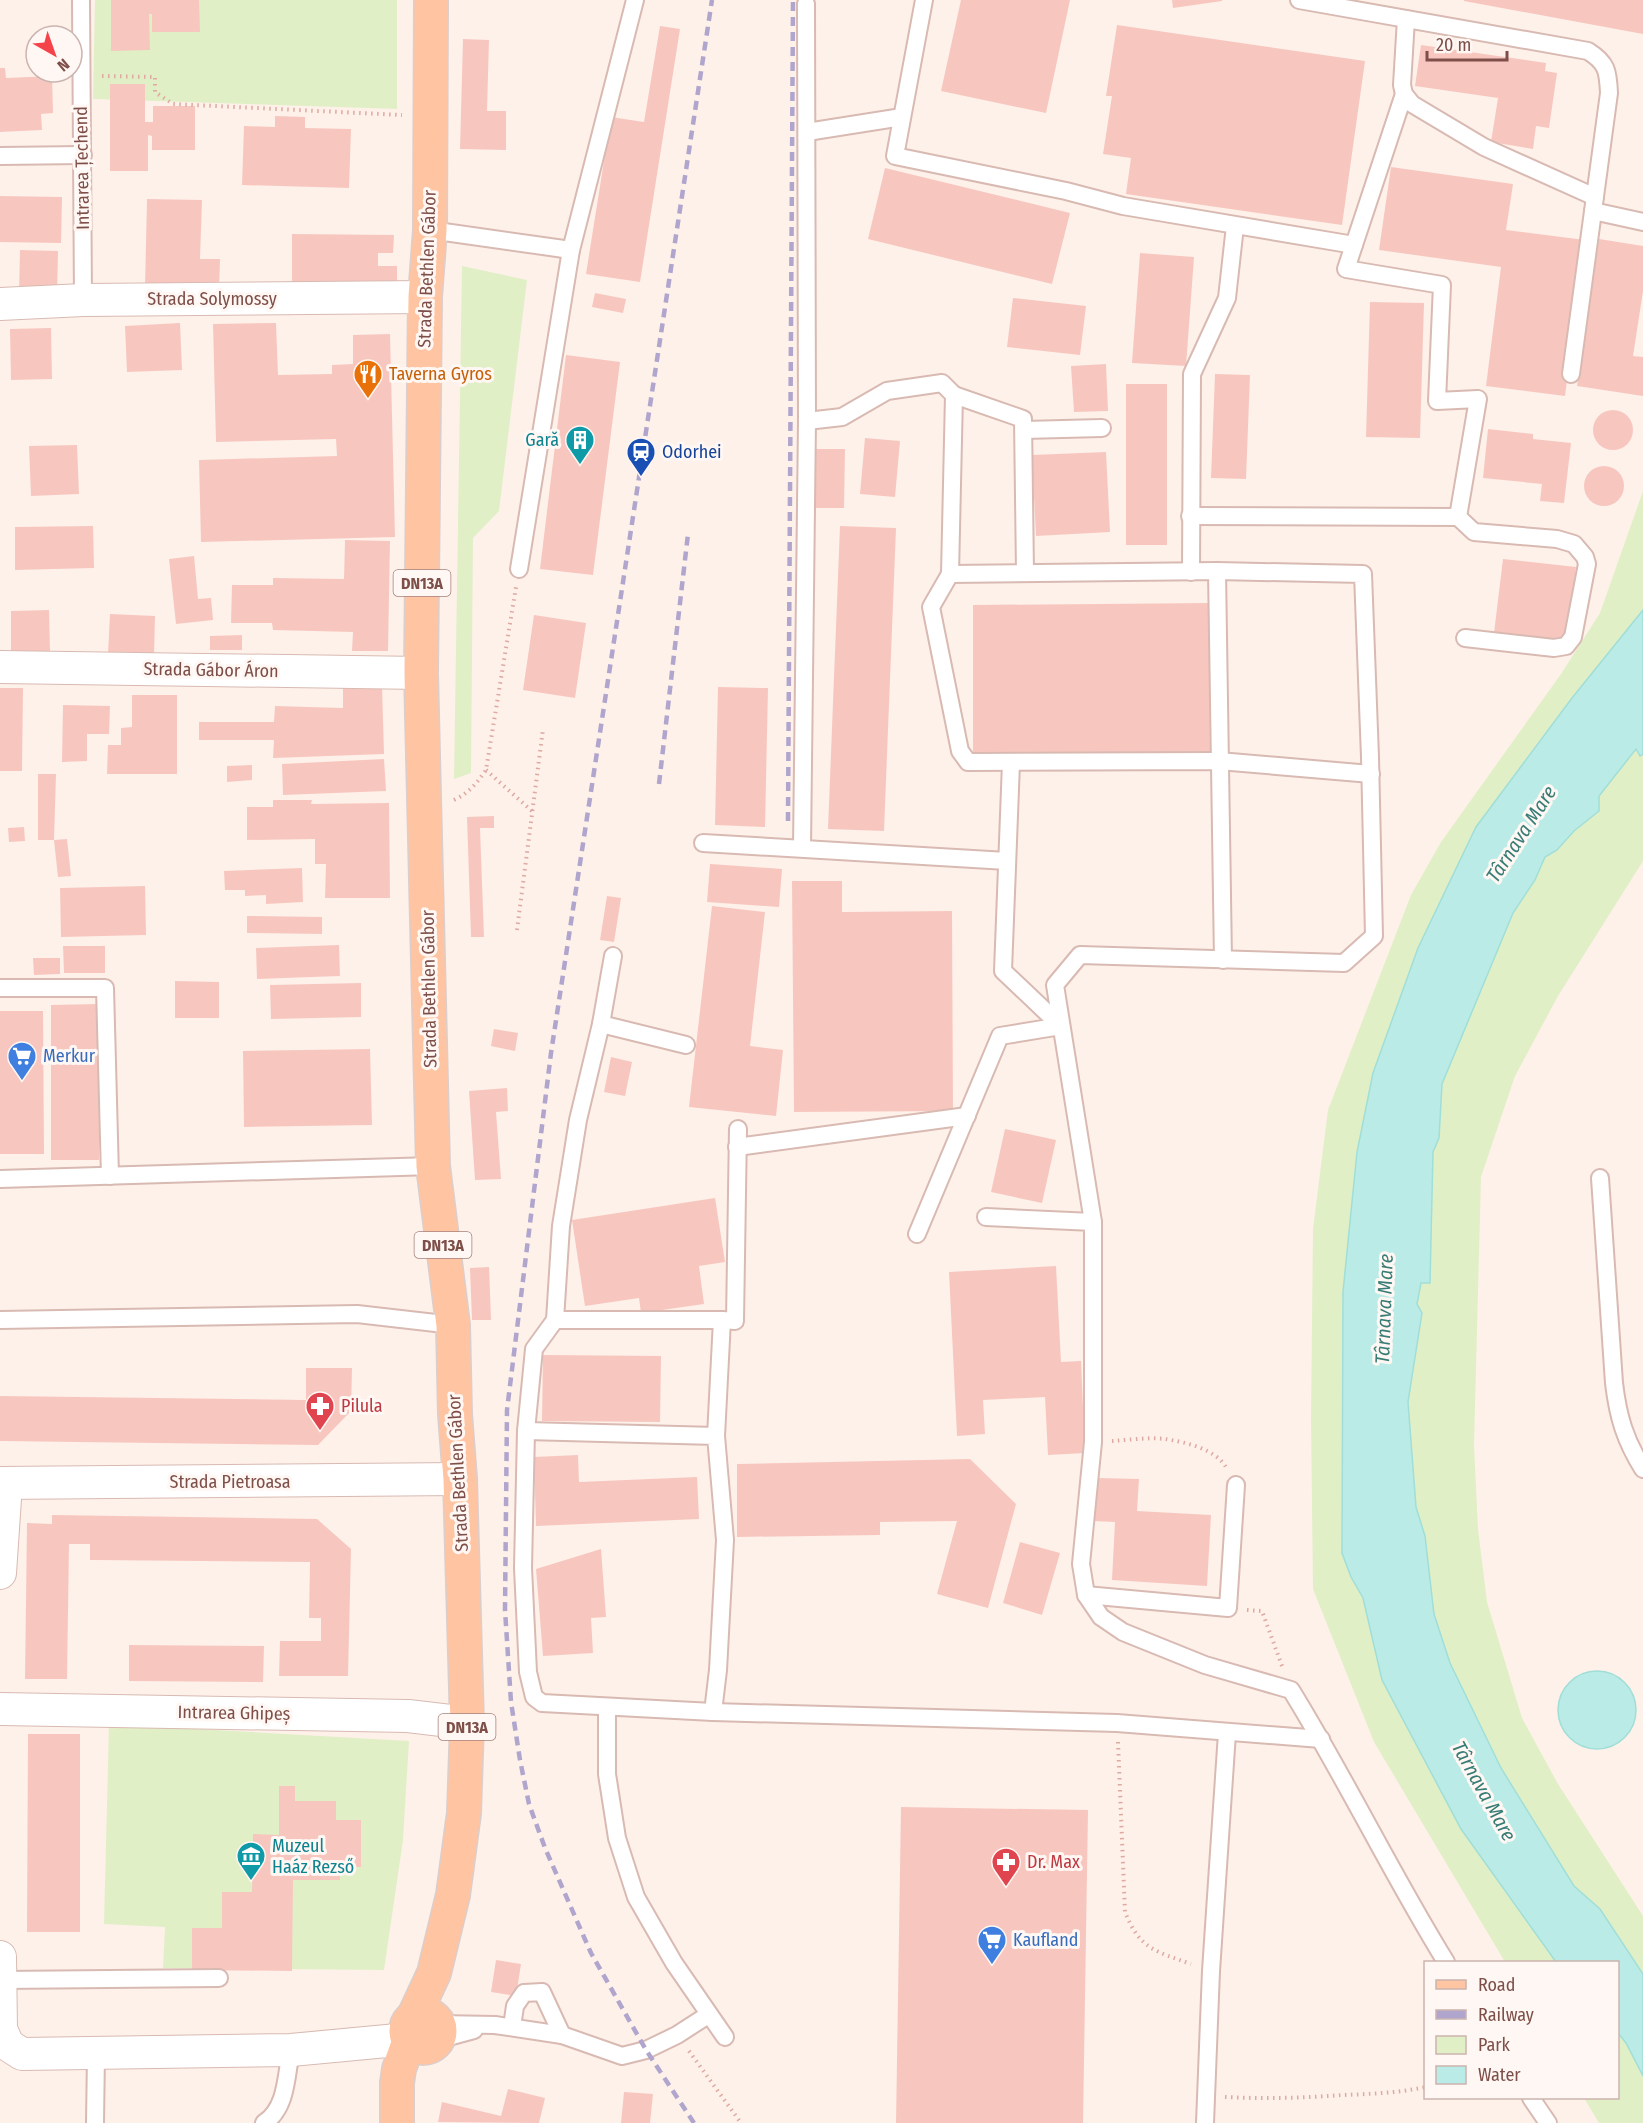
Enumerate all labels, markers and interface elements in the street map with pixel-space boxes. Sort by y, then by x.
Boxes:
north arrow [24,24,84,84]
scale bar [1427,24,1506,62]
text: 20 m [1436,34,1471,56]
text: N [54,55,73,75]
street label: Intrarea Țechend [70,106,94,230]
street label: Strada Bethlen Gábor [413,189,441,348]
street label: Strada Solymossy [147,288,277,310]
restaurant icon: Taverna Gyros [352,358,384,400]
place label: Taverna Gyros [389,363,492,385]
building icon: Gară [564,424,596,466]
place label: Gară [525,429,559,451]
station icon: Odorhei [625,436,657,478]
place label: Odorhei [662,441,722,463]
road number: DN13A [394,570,450,596]
street label: Strada Gábor Áron [143,657,279,682]
water label: Târnava Mare [1481,781,1561,887]
street label: Strada Bethlen Gábor [417,909,441,1068]
supermarket icon: Merkur [6,1040,38,1082]
place label: Merkur [43,1045,96,1067]
road number: DN13A [414,1232,472,1258]
water label: Târnava Mare [1370,1253,1398,1365]
pharmacy icon: Pilula [304,1390,336,1432]
street label: Strada Bethlen Gábor [443,1393,473,1552]
place label: Pilula [341,1395,383,1417]
street label: Strada Pietroasa [170,1471,291,1493]
street label: Intrarea Ghipeș [177,1701,291,1725]
road number: DN13A [438,1714,496,1740]
water label: Târnava Mare [1447,1737,1521,1846]
place label: Muzeul Haáz Rezső [272,1835,354,1878]
museum icon: Muzeul Haáz Rezső [235,1840,267,1882]
pharmacy icon: Dr. Max [990,1846,1022,1888]
place label: Dr. Max [1027,1851,1080,1873]
supermarket icon: Kaufland [976,1924,1008,1966]
place label: Kaufland [1013,1929,1078,1951]
legend [1424,1961,1619,2099]
text: Road [1478,1974,1515,1996]
text: Railway [1478,2004,1534,2026]
text: Park [1478,2034,1511,2056]
text: Water [1478,2064,1521,2086]

